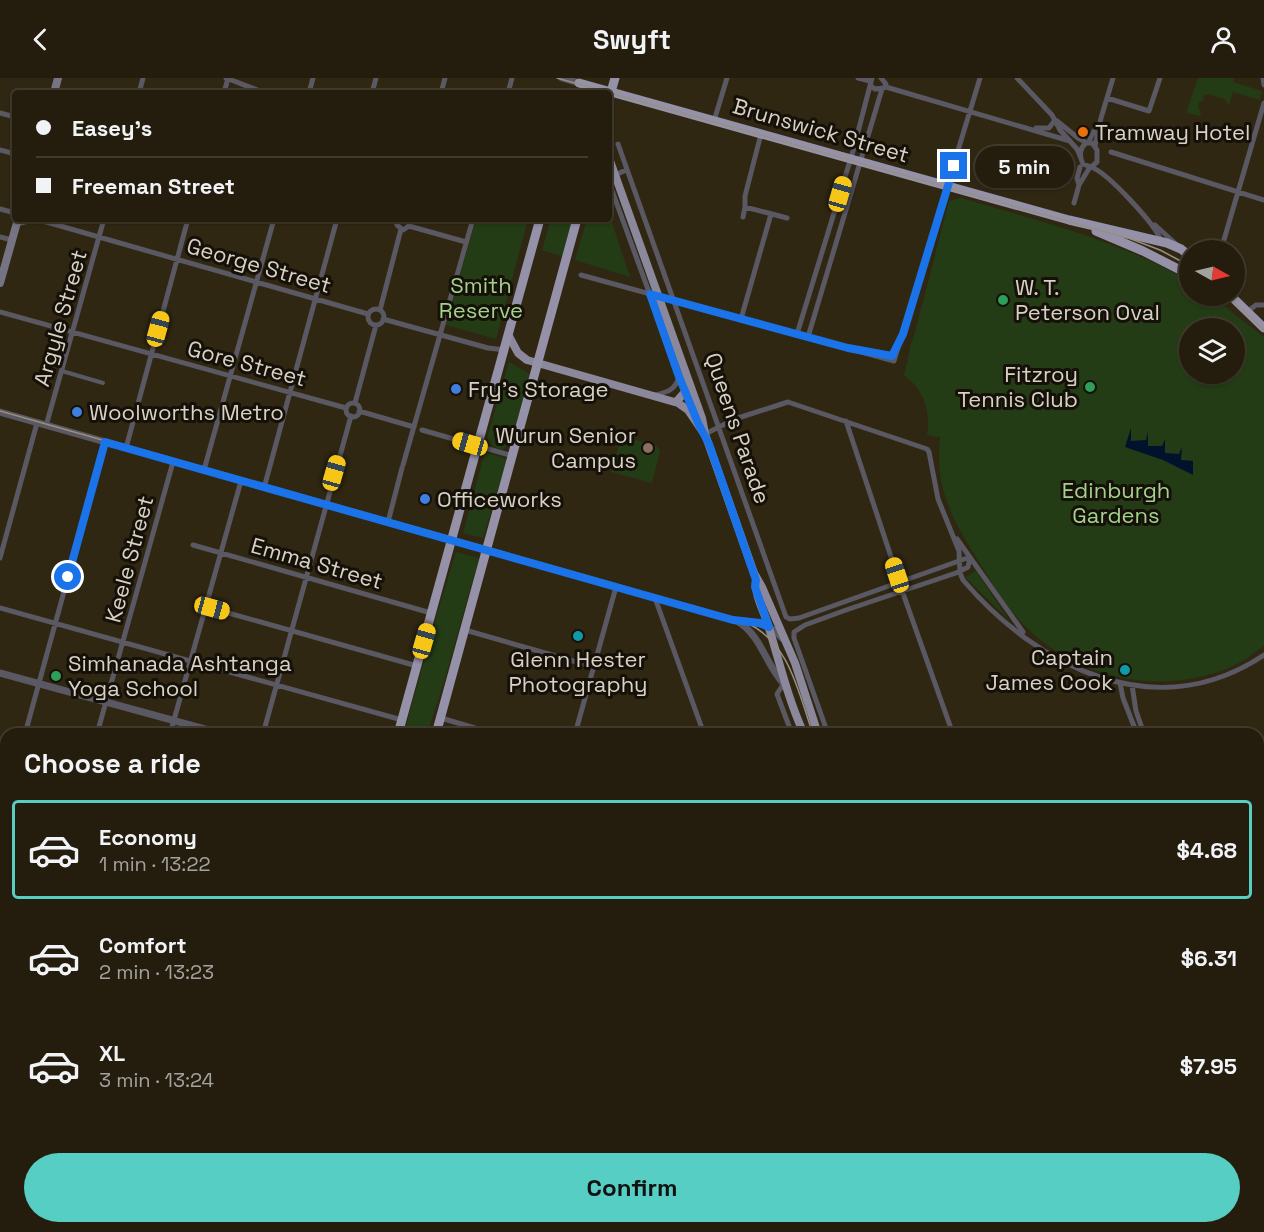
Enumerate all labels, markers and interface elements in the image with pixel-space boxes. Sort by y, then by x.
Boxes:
text: Swyft [593,22,671,57]
icon: back [24,23,57,56]
icon: person [1207,23,1240,56]
street label: Brunswick Street [730,91,912,169]
text: Easey's [72,114,152,142]
place label: Tramway Hotel [1095,118,1250,146]
marker: Tramway Hotel [1076,125,1090,139]
callout: 5 min [975,145,1074,187]
route end [940,152,967,179]
text: 5 min [999,154,1050,180]
text: Freeman Street [72,172,235,200]
car [826,174,854,214]
street label: George Street [183,231,335,299]
north arrow [1179,240,1245,306]
map controls [1179,240,1245,384]
street label: Argyle Street [27,247,93,389]
park label: Smith Reserve [439,271,523,324]
place label: W. T. Peterson Oval [1015,273,1160,326]
marker: W. T. Peterson Oval [996,293,1010,307]
car [145,309,171,349]
button: layers [1179,318,1245,384]
street label: Gore Street [184,334,310,392]
street label: Queens Parade [699,349,777,507]
place label: Fitzroy Tennis Club [957,360,1078,413]
place label: Fry's Storage [468,375,609,403]
marker: Fitzroy Tennis Club [1083,380,1097,394]
marker: Fry's Storage [449,382,463,396]
place label: Woolworths Metro [89,398,284,426]
marker: Woolworths Metro [70,405,84,419]
place label: Wurun Senior Campus [495,421,636,474]
car [450,430,490,458]
marker: Wurun Senior Campus [641,441,655,455]
car [320,453,348,493]
park label: Edinburgh Gardens [1062,476,1170,529]
place label: Officeworks [437,485,562,513]
street label: Keele Street [99,492,159,626]
marker: Officeworks [418,492,432,506]
street label: Emma Street [248,531,386,595]
car [883,555,911,595]
route start [54,563,81,590]
car [192,595,232,621]
car [410,621,438,661]
marker: Glenn Hester Photography [571,629,585,643]
place label: Captain James Cook [985,643,1113,696]
place label: Glenn Hester Photography [509,645,647,698]
place label: Simhanada Ashtanga Yoga School [68,649,292,702]
marker: Captain James Cook [1118,663,1132,677]
marker: Simhanada Ashtanga Yoga School [49,669,63,683]
text: Choose a ride [24,746,201,781]
icon: car [27,823,81,877]
text: Economy [99,823,197,851]
text: $4.68 [1177,836,1237,864]
text: 1 min · 13:22 [99,851,211,877]
icon: car [27,931,81,985]
text: Comfort [99,931,187,959]
text: $6.31 [1181,944,1237,972]
text: 2 min · 13:23 [99,959,214,985]
icon: car [27,1039,81,1093]
text: XL [99,1039,125,1067]
text: $7.95 [1180,1052,1237,1080]
text: 3 min · 13:24 [99,1067,214,1093]
button: Confirm [24,1153,1240,1222]

